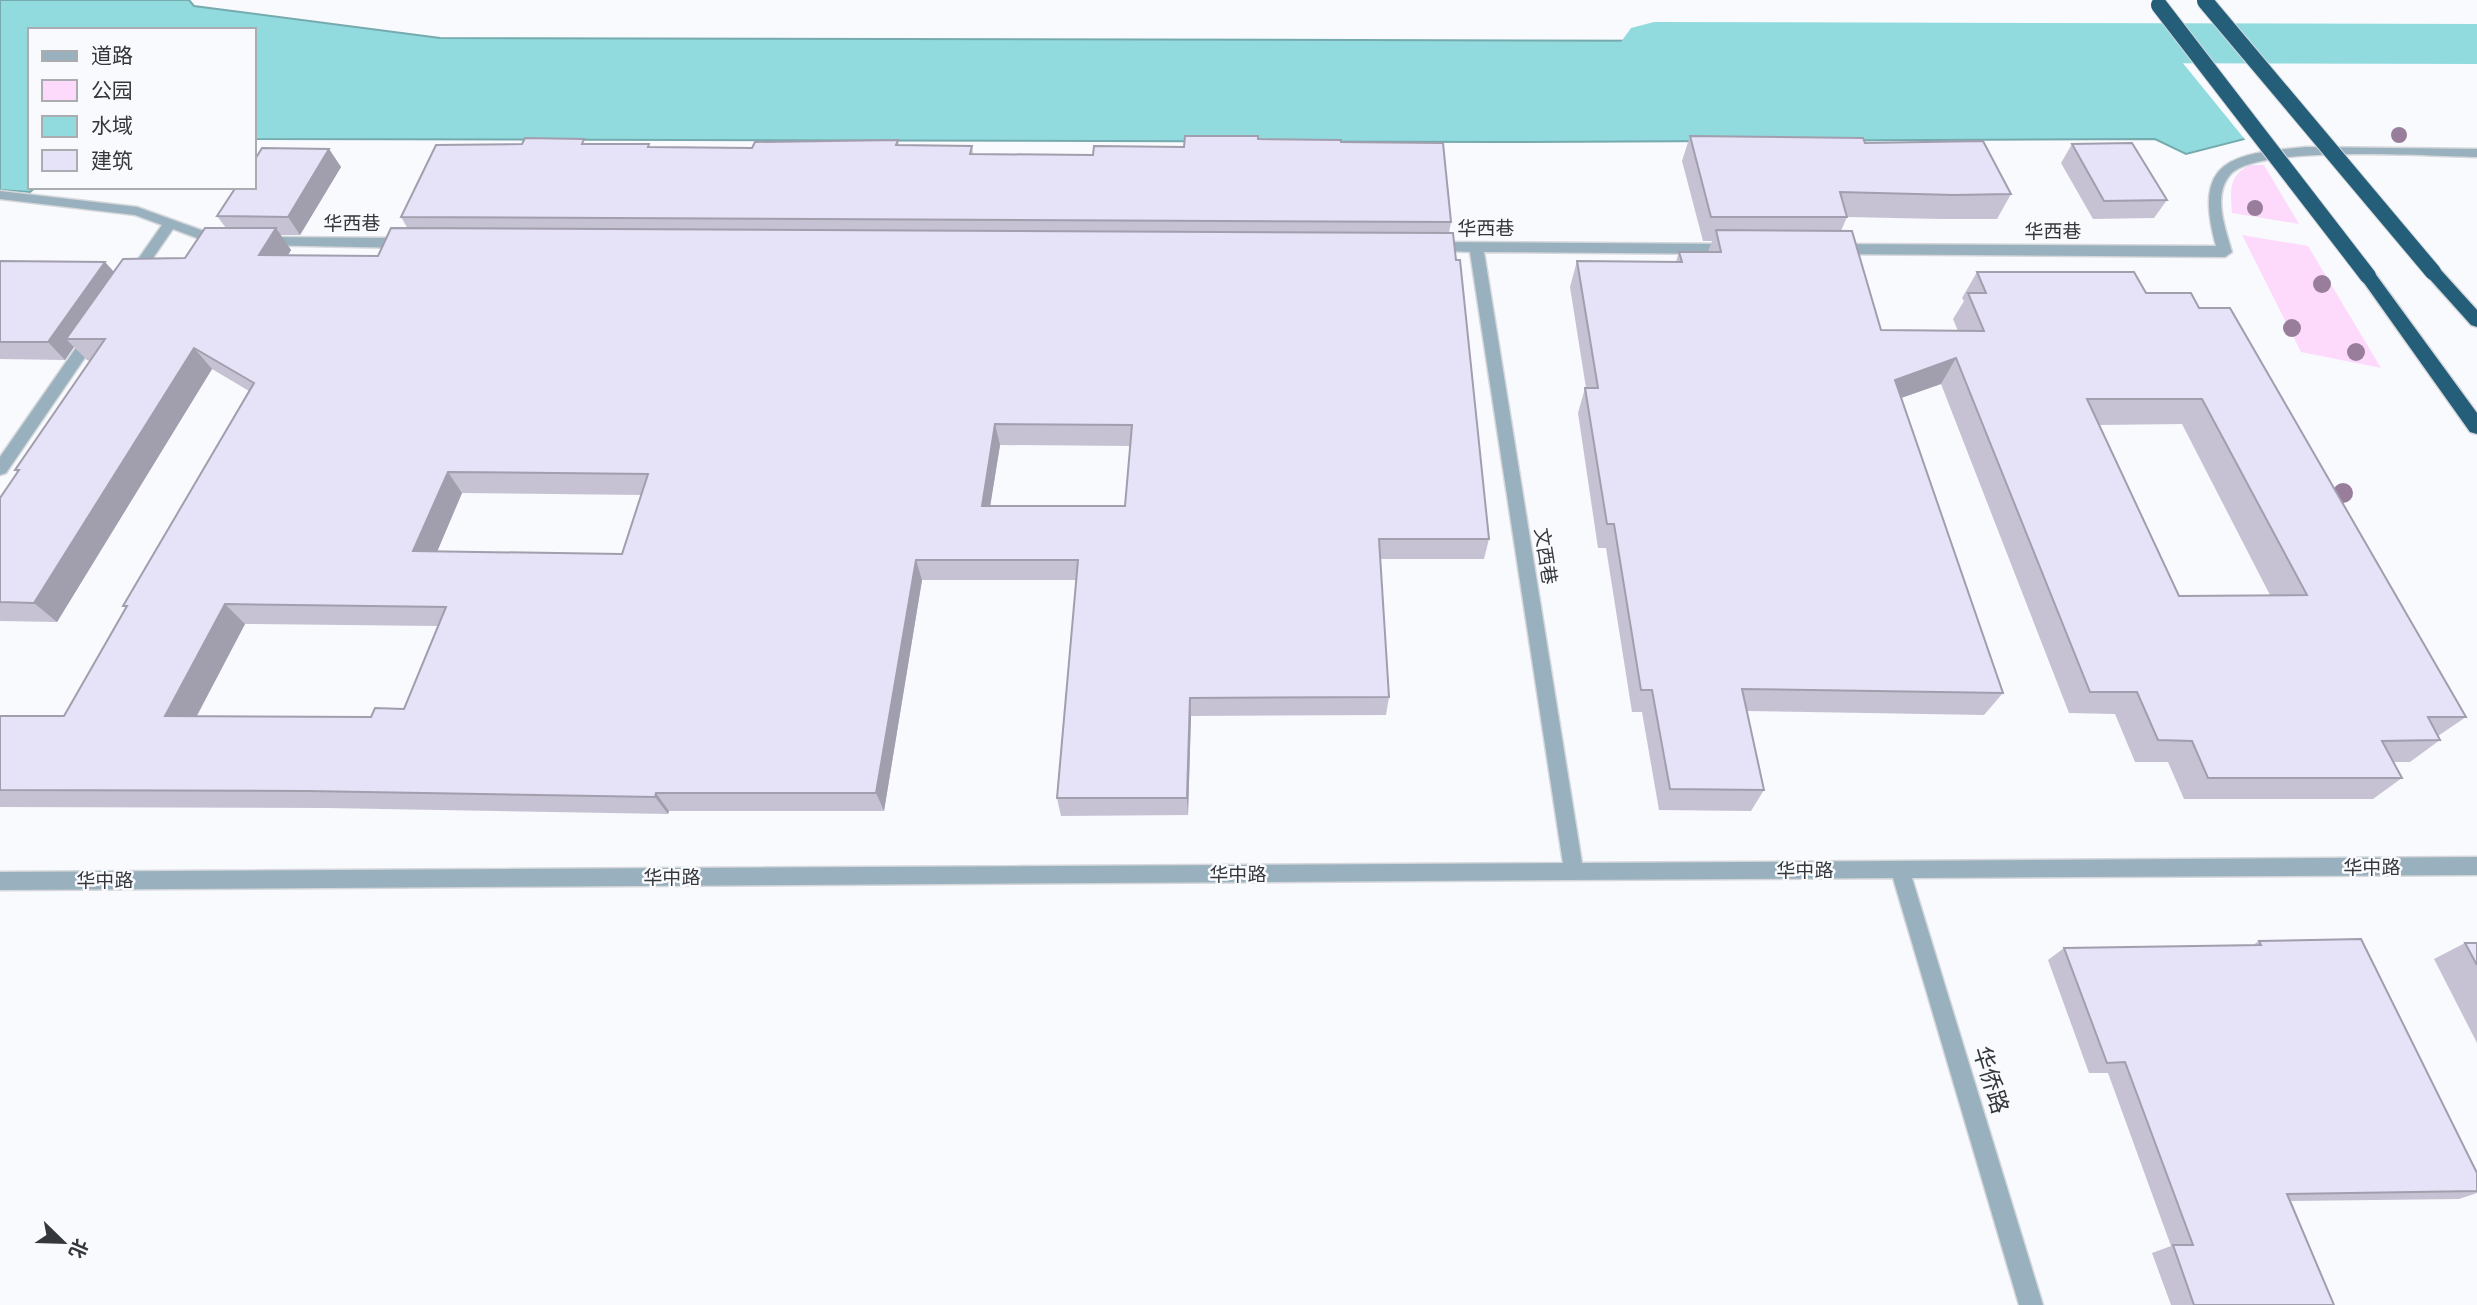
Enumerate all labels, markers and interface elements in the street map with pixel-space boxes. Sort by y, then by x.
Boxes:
legend [28,28,256,189]
text: 道路 [91,41,133,70]
text: 公园 [91,76,133,105]
text: 水域 [91,111,133,140]
text: 建筑 [91,146,133,175]
street label: 华西巷 [323,210,381,236]
street label: 华西巷 [1457,215,1515,241]
street label: 华西巷 [2024,218,2082,244]
street label: 文西巷 [1529,526,1563,586]
street label: 华中路 [2343,854,2401,880]
street label: 华中路 [1776,857,1834,883]
street label: 华中路 [1209,861,1267,887]
street label: 华中路 [643,864,701,890]
street label: 华中路 [76,867,134,893]
street label: 华侨路 [1966,1042,2016,1118]
north arrow [28,1207,98,1277]
text: 北 [63,1235,94,1262]

